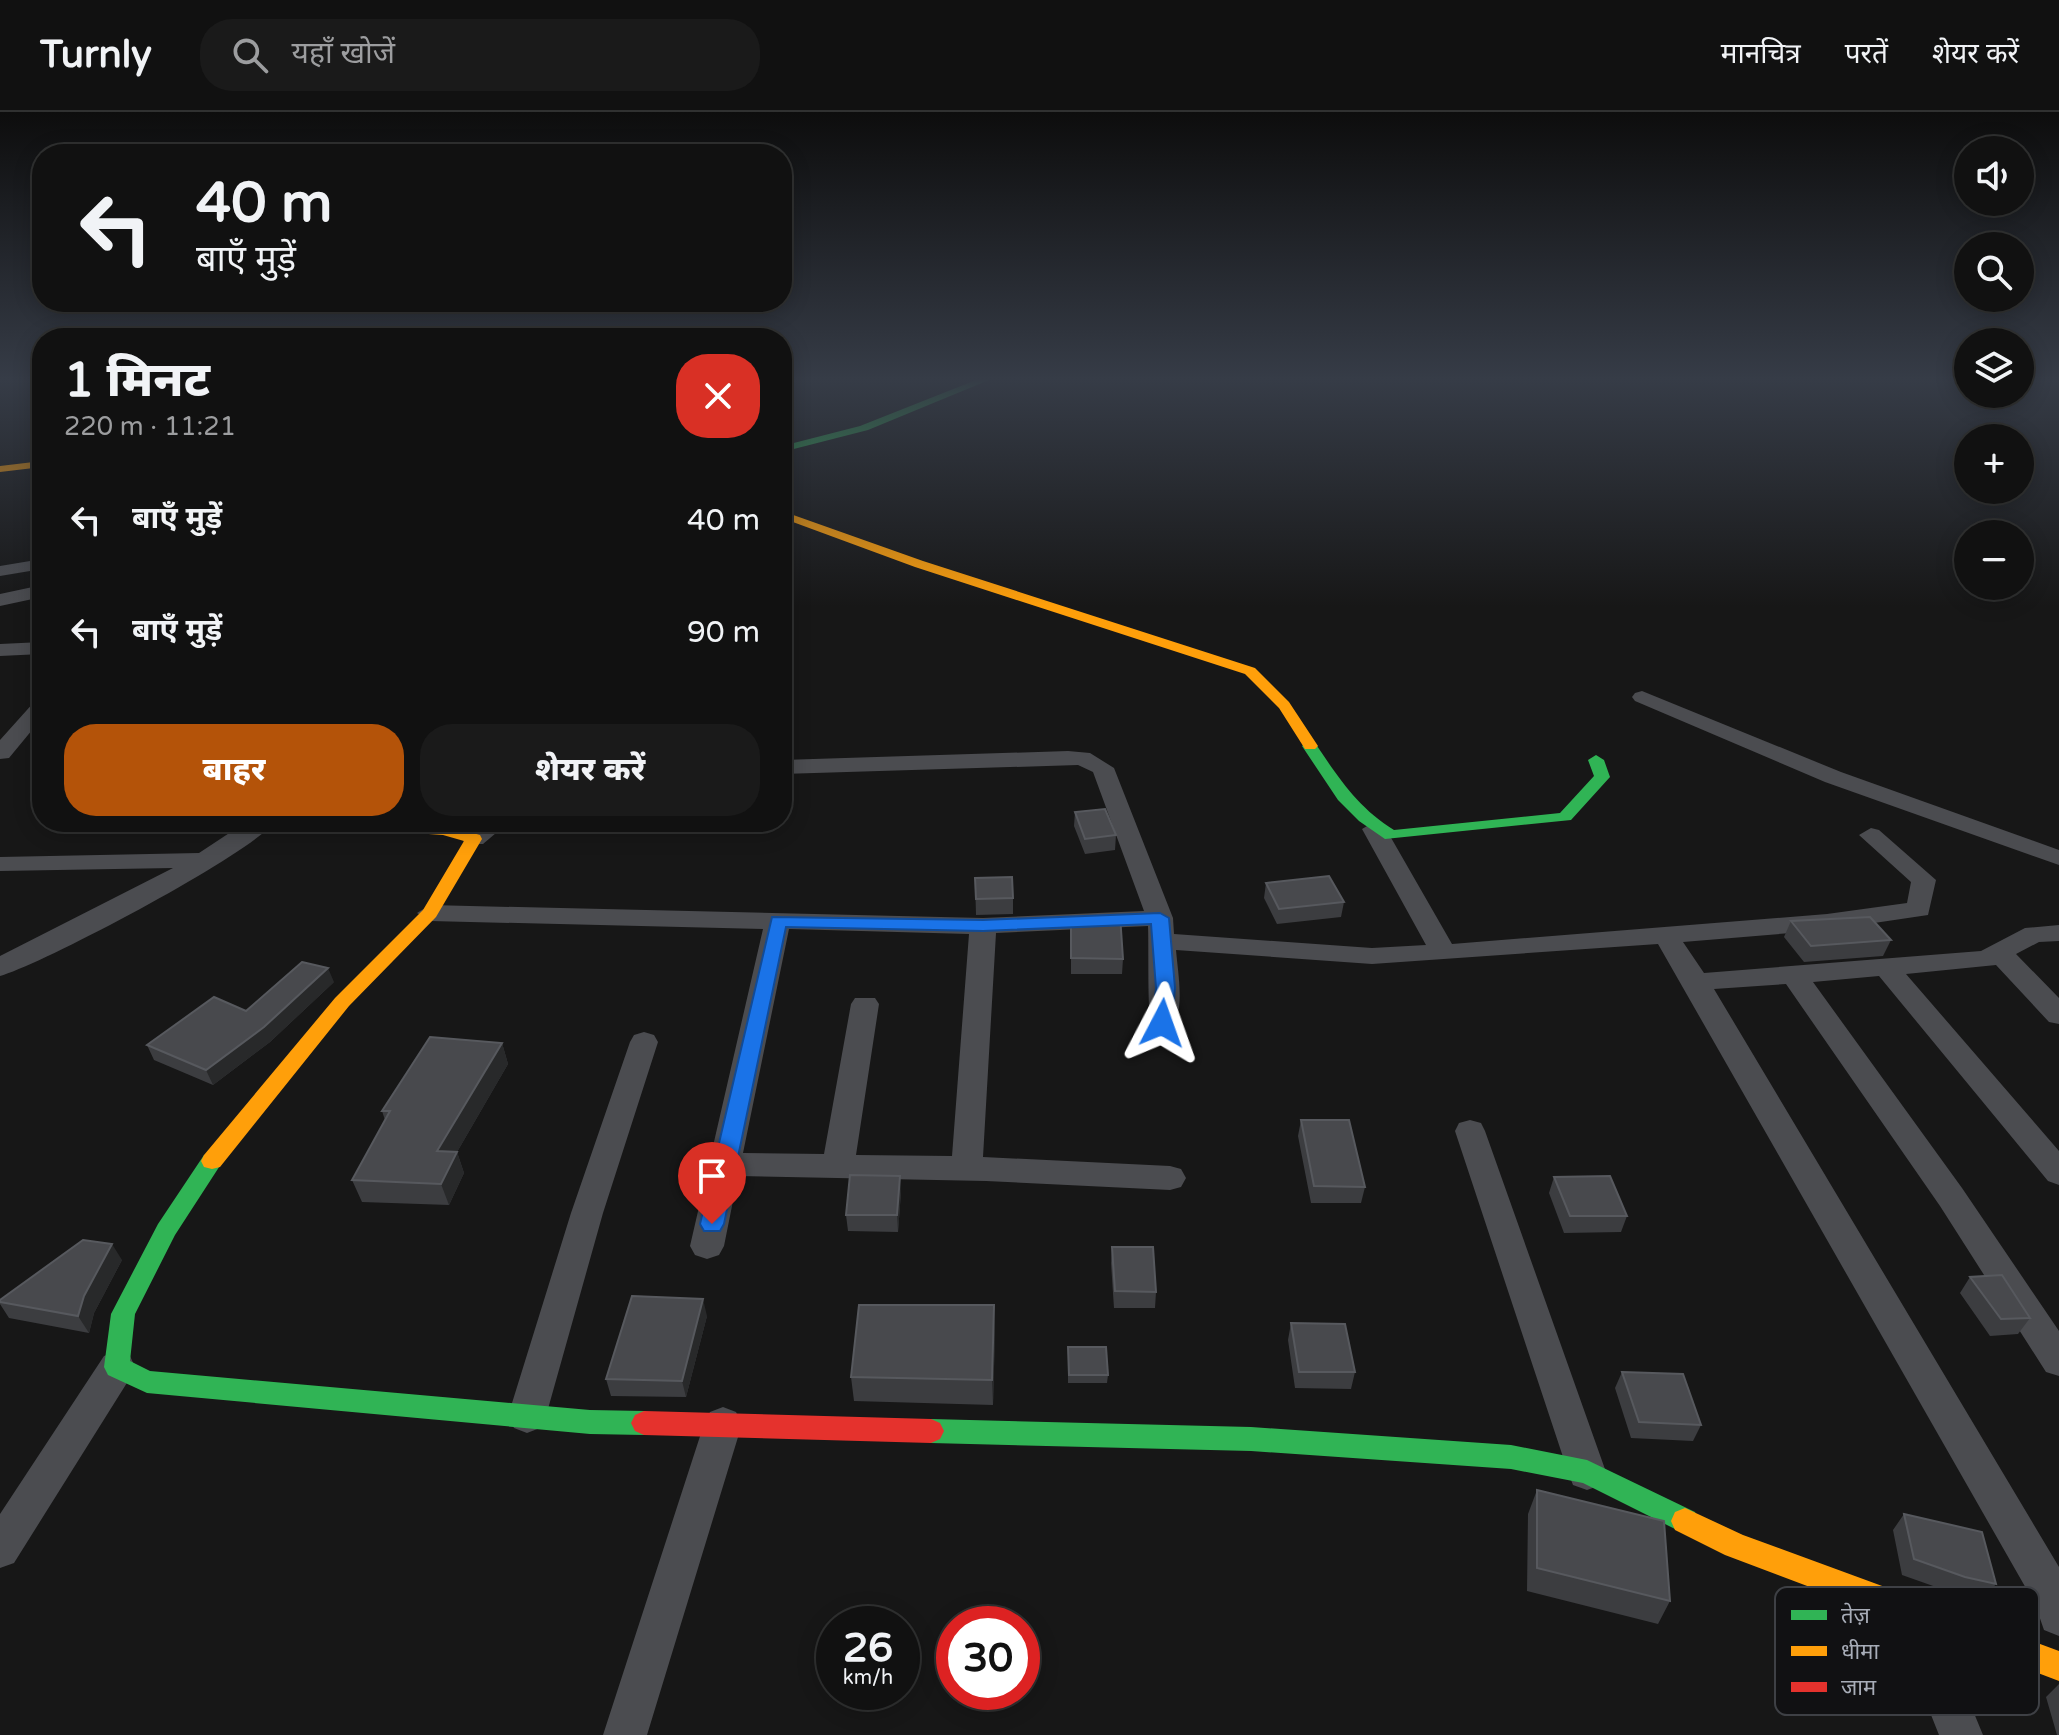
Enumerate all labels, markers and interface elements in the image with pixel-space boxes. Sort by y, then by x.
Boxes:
search box [200,19,760,91]
text: Turnly [40,32,152,78]
icon: search [228,33,272,77]
text: यहाँ खोजें [292,35,395,72]
text: मानचित्र [1721,37,1801,71]
text: परतें [1845,37,1888,71]
text: शेयर करें [1932,37,2019,71]
map controls [1954,136,2034,600]
button: sound [1954,136,2034,216]
text: 40 m [196,170,332,237]
icon: left [64,176,168,280]
button: search [1954,232,2034,312]
text: बाएँ मुड़ें [196,238,296,281]
button: layers [1954,328,2034,408]
text: 1 मिनट [64,352,210,410]
button: close [676,354,760,438]
text: 220 m · 11:21 [64,411,236,442]
button: + [1954,424,2034,504]
icon: left [64,498,108,542]
text: बाएँ मुड़ें [132,500,222,537]
text: 40 m [687,502,760,539]
button: − [1954,520,2034,600]
icon: left [64,610,108,654]
text: बाएँ मुड़ें [132,612,222,649]
text: 90 m [687,614,760,651]
button: बाहर [64,724,404,816]
button: शेयर करें [420,724,760,816]
position arrow [1120,981,1204,1065]
pin [678,1142,746,1224]
icon: arrive [690,1154,734,1198]
legend [1775,1587,2039,1715]
text: तेज़ [1841,1602,1871,1629]
speed limit sign: 30 [936,1606,1040,1710]
text: 26 [843,1624,893,1672]
text: धीमा [1841,1639,1879,1665]
text: km/h [843,1666,893,1690]
text: जाम [1841,1675,1877,1701]

